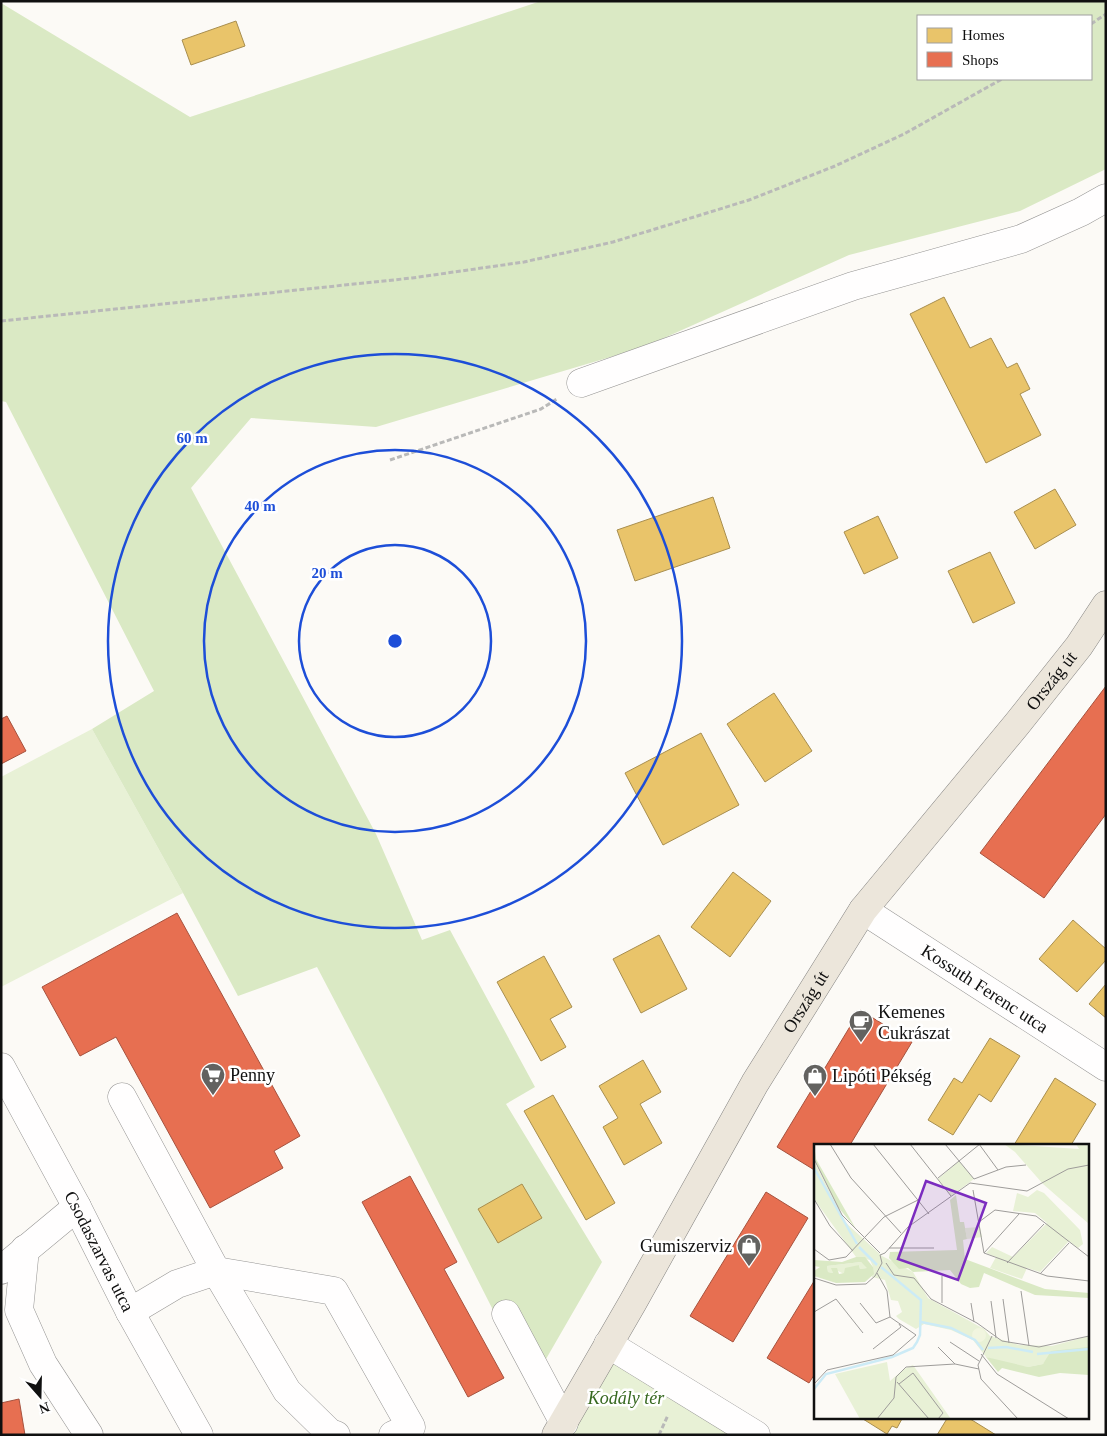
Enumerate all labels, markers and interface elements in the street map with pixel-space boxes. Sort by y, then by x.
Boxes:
legend [917,15,1092,80]
text: Homes [962,27,1005,43]
text: Shops [962,52,999,68]
text: 60 m [176,430,208,446]
text: 40 m [244,498,276,514]
text: 20 m [311,565,343,581]
centre of rings [386,632,404,650]
street label: Ország út [1022,647,1081,714]
street label: Kossuth Ferenc utca [918,940,1052,1037]
street label: Ország út [779,967,833,1037]
place label: Kemenes Cukrászat [878,1002,950,1043]
cafe icon: Kemenes Cukrászat [848,1009,874,1043]
supermarket icon: Penny [200,1062,226,1096]
shop icon: Lipóti Pékség [802,1063,828,1097]
place label: Penny [230,1065,275,1085]
place label: Lipóti Pékség [832,1066,932,1086]
inset map [814,1144,1090,1418]
street label: Csodaszarvas utca [60,1188,138,1315]
shop icon: Gumiszerviz [736,1233,762,1267]
place label: Gumiszerviz [640,1236,732,1256]
north arrow [15,1371,65,1421]
park label: Kodály tér [587,1388,665,1408]
text: N [37,1399,52,1417]

